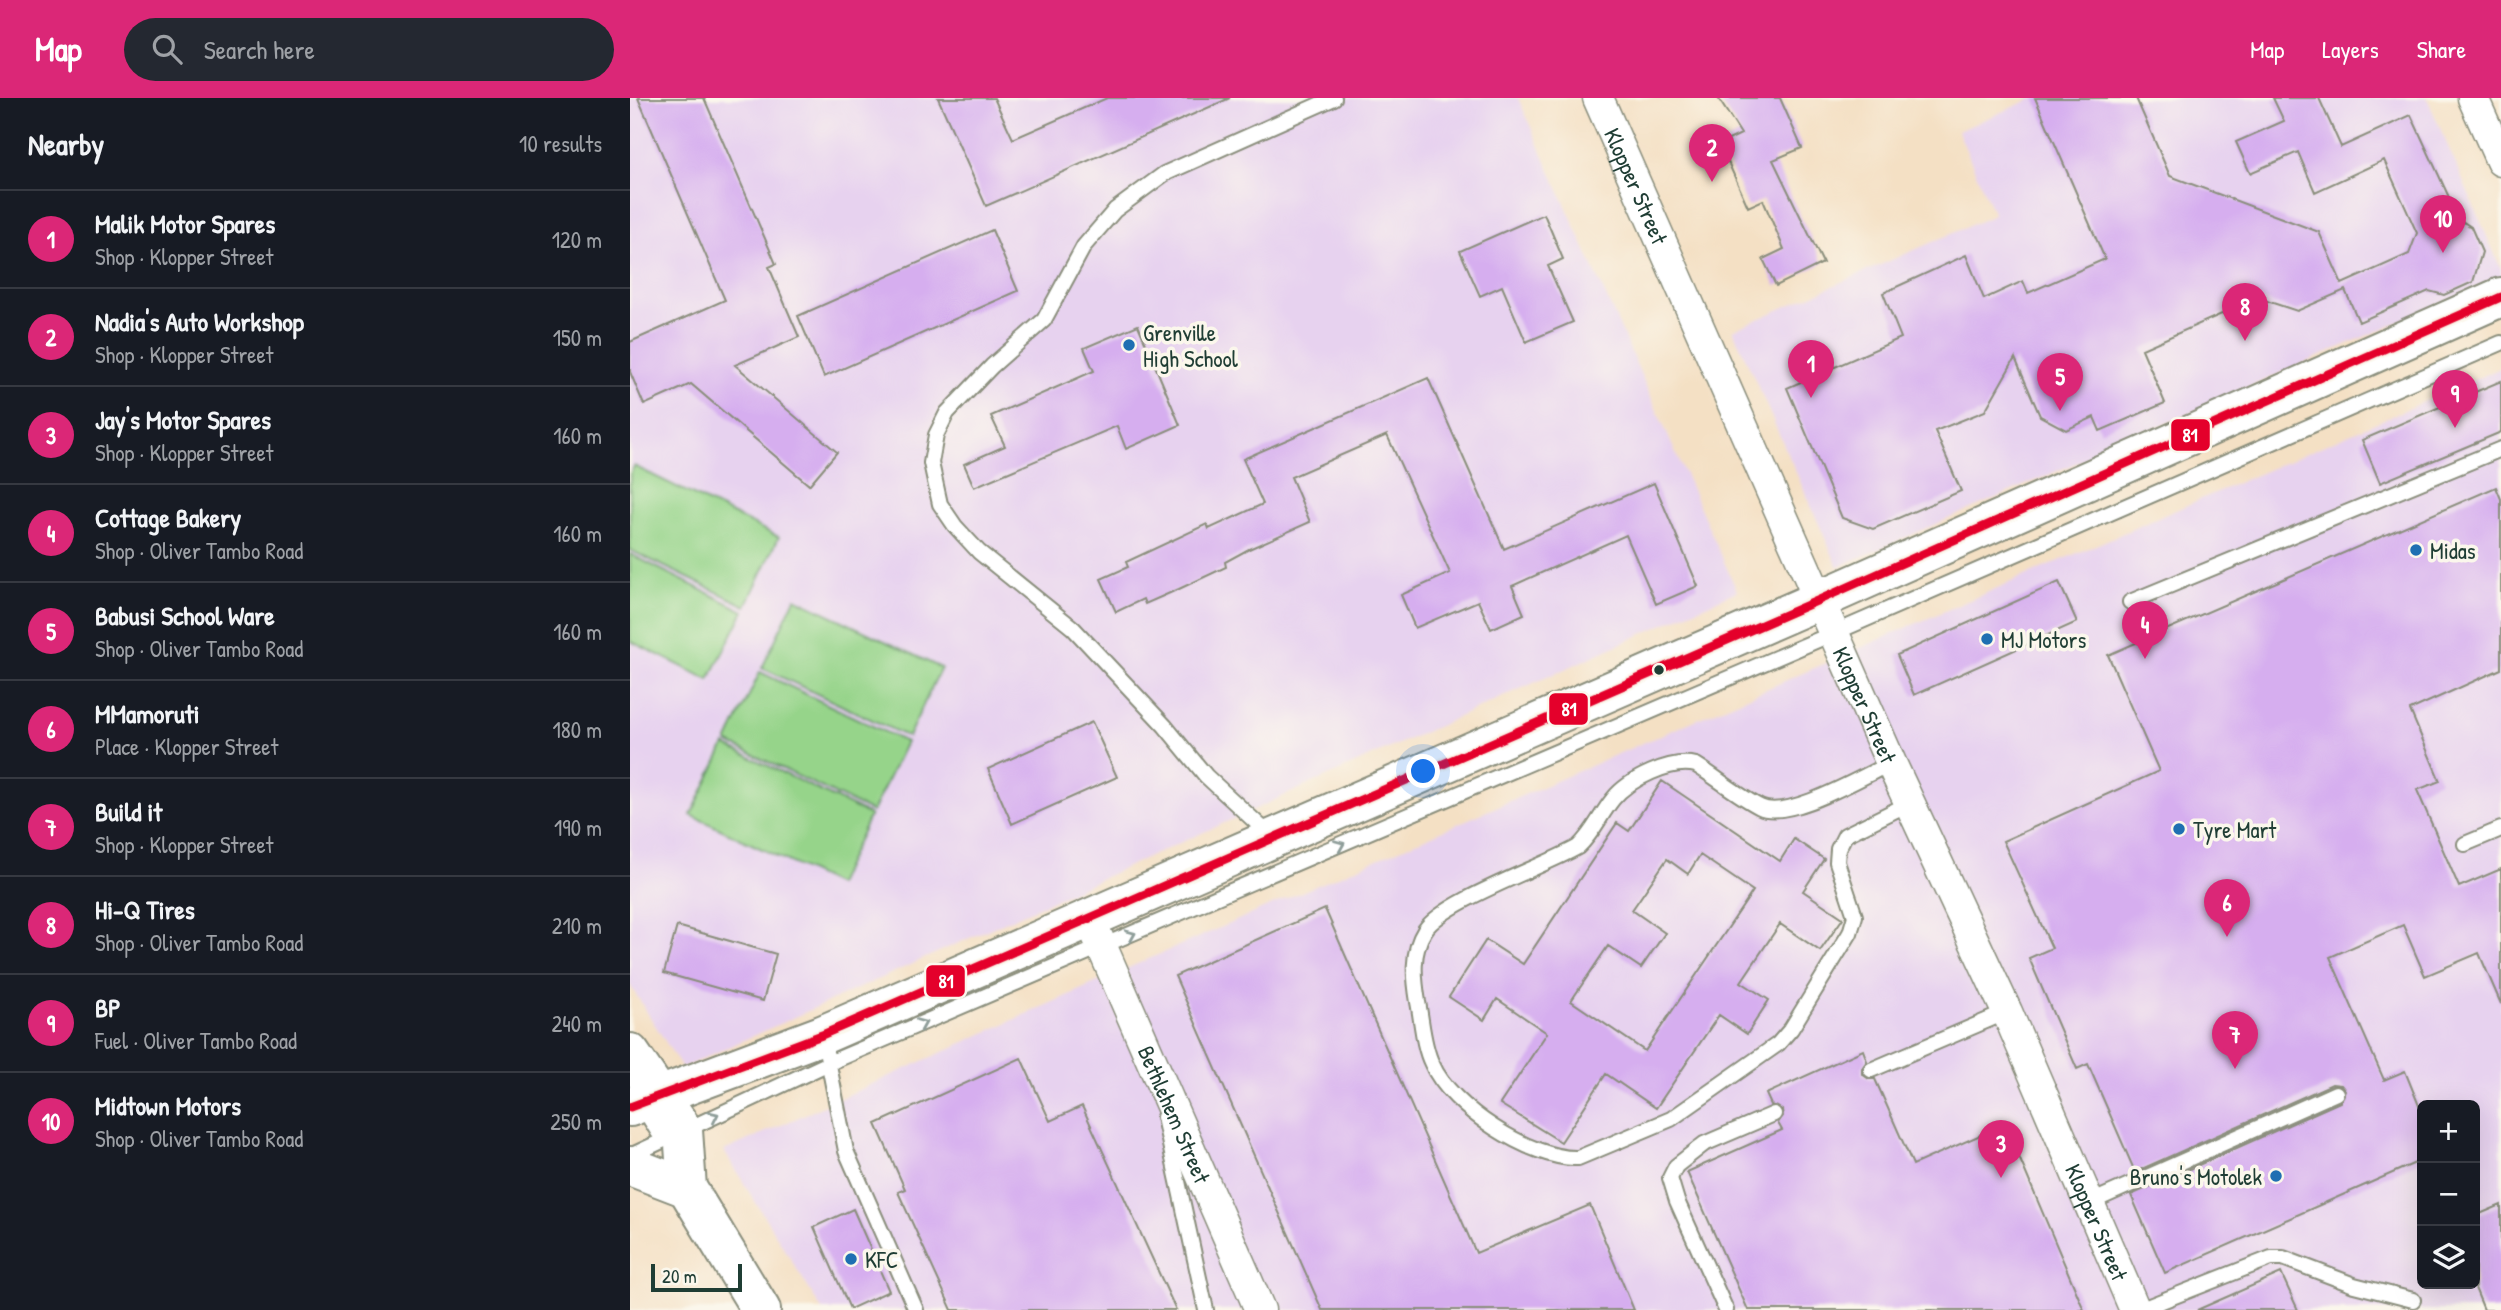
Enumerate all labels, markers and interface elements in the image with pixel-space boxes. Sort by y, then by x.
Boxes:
search box [124,18,614,81]
text: Map [35,27,82,71]
icon: search [148,30,186,68]
text: Search here [204,32,315,67]
text: Map [2250,33,2284,65]
text: Layers [2322,33,2379,65]
text: Share [2417,33,2466,65]
street label: Klopper Street [1598,123,1676,250]
text: Nearby [28,124,104,164]
pin: 2 [1689,124,1735,182]
text: 10 results [519,128,602,159]
pin: 10 [2420,195,2466,253]
text: Malik Motor Spares [95,206,275,241]
text: 1 [47,224,55,255]
text: 120 m [552,224,602,255]
text: Shop · Klopper Street [95,241,273,272]
pin: 8 [2222,283,2268,341]
text: Nadia's Auto Workshop [95,304,304,339]
place label: Grenville High School [1143,317,1239,374]
text: 2 [46,322,56,353]
text: 150 m [553,322,602,353]
marker: Grenville High School [1121,337,1137,353]
text: Shop · Klopper Street [95,339,273,370]
pin: 1 [1788,340,1834,398]
pin: 5 [2037,353,2083,411]
pin: 9 [2432,370,2478,428]
text: Jay's Motor Spares [95,402,271,437]
line badge: 81 [2170,418,2211,452]
text: 3 [46,420,56,451]
text: 160 m [553,420,602,451]
text: 81 [2182,422,2198,448]
text: Shop · Klopper Street [95,437,273,468]
text: Cottage Bakery [95,500,241,535]
text: 4 [47,518,55,549]
text: 160 m [553,518,602,549]
text: Shop · Oliver Tambo Road [95,535,303,566]
place label: Midas [2430,535,2476,566]
marker: Midas [2408,542,2424,558]
text: Babusi School Ware [95,598,275,633]
pin: 4 [2122,601,2168,659]
text: 5 [46,616,56,647]
text: 160 m [553,616,602,647]
place label: MJ Motors [2001,624,2086,655]
marker: MJ Motors [1979,631,1995,647]
text: Shop · Oliver Tambo Road [95,633,303,664]
street label: Klopper Street [1826,642,1905,769]
unlabelled marker [1652,663,1666,677]
line badge: 81 [1548,692,1589,726]
text: MMamoruti [95,696,199,731]
text: 81 [1561,696,1577,722]
text: 6 [46,714,56,745]
text: 180 m [552,714,602,745]
text: Place · Klopper Street [95,731,278,762]
your location [1406,754,1440,788]
text: Build it [95,794,162,829]
text: 7 [45,812,57,843]
text: 190 m [554,812,602,843]
place label: Tyre Mart [2193,814,2277,845]
marker: Tyre Mart [2171,821,2187,837]
text: Shop · Klopper Street [95,829,273,860]
one-way arrow [1333,839,1345,853]
pin: 6 [2204,879,2250,937]
text: Hi-Q Tires [95,892,195,927]
text: 8 [46,910,56,941]
text: 210 m [552,910,602,941]
text: Shop · Oliver Tambo Road [95,927,303,958]
one-way arrow [1124,929,1136,943]
line badge: 81 [925,964,966,998]
text: 81 [938,968,954,994]
text: BP [95,990,121,1025]
text: 9 [47,1008,55,1039]
text: 240 m [551,1008,602,1039]
pin: 7 [2212,1011,2258,1069]
one-way arrow [914,1018,927,1032]
text: Fuel · Oliver Tambo Road [95,1025,297,1056]
street label: Bethlehem Street [1131,1041,1219,1189]
text: Midtown Motors [95,1088,241,1123]
map controls [2417,1100,2480,1289]
button: + [2417,1100,2480,1163]
text: 10 [42,1106,60,1137]
text: 250 m [550,1106,602,1137]
one-way arrow [706,1110,719,1124]
pin: 3 [1978,1120,2024,1178]
text: Shop · Oliver Tambo Road [95,1123,303,1154]
street label: Klopper Street [2059,1159,2136,1286]
place label: Bruno's Motolek [2130,1161,2262,1192]
button: − [2417,1163,2480,1226]
marker: Bruno's Motolek [2268,1168,2284,1184]
button: layers [2417,1226,2480,1289]
place label: KFC [865,1244,898,1275]
marker: KFC [843,1251,859,1267]
scale bar [651,1261,742,1293]
text: 20 m [662,1263,697,1289]

